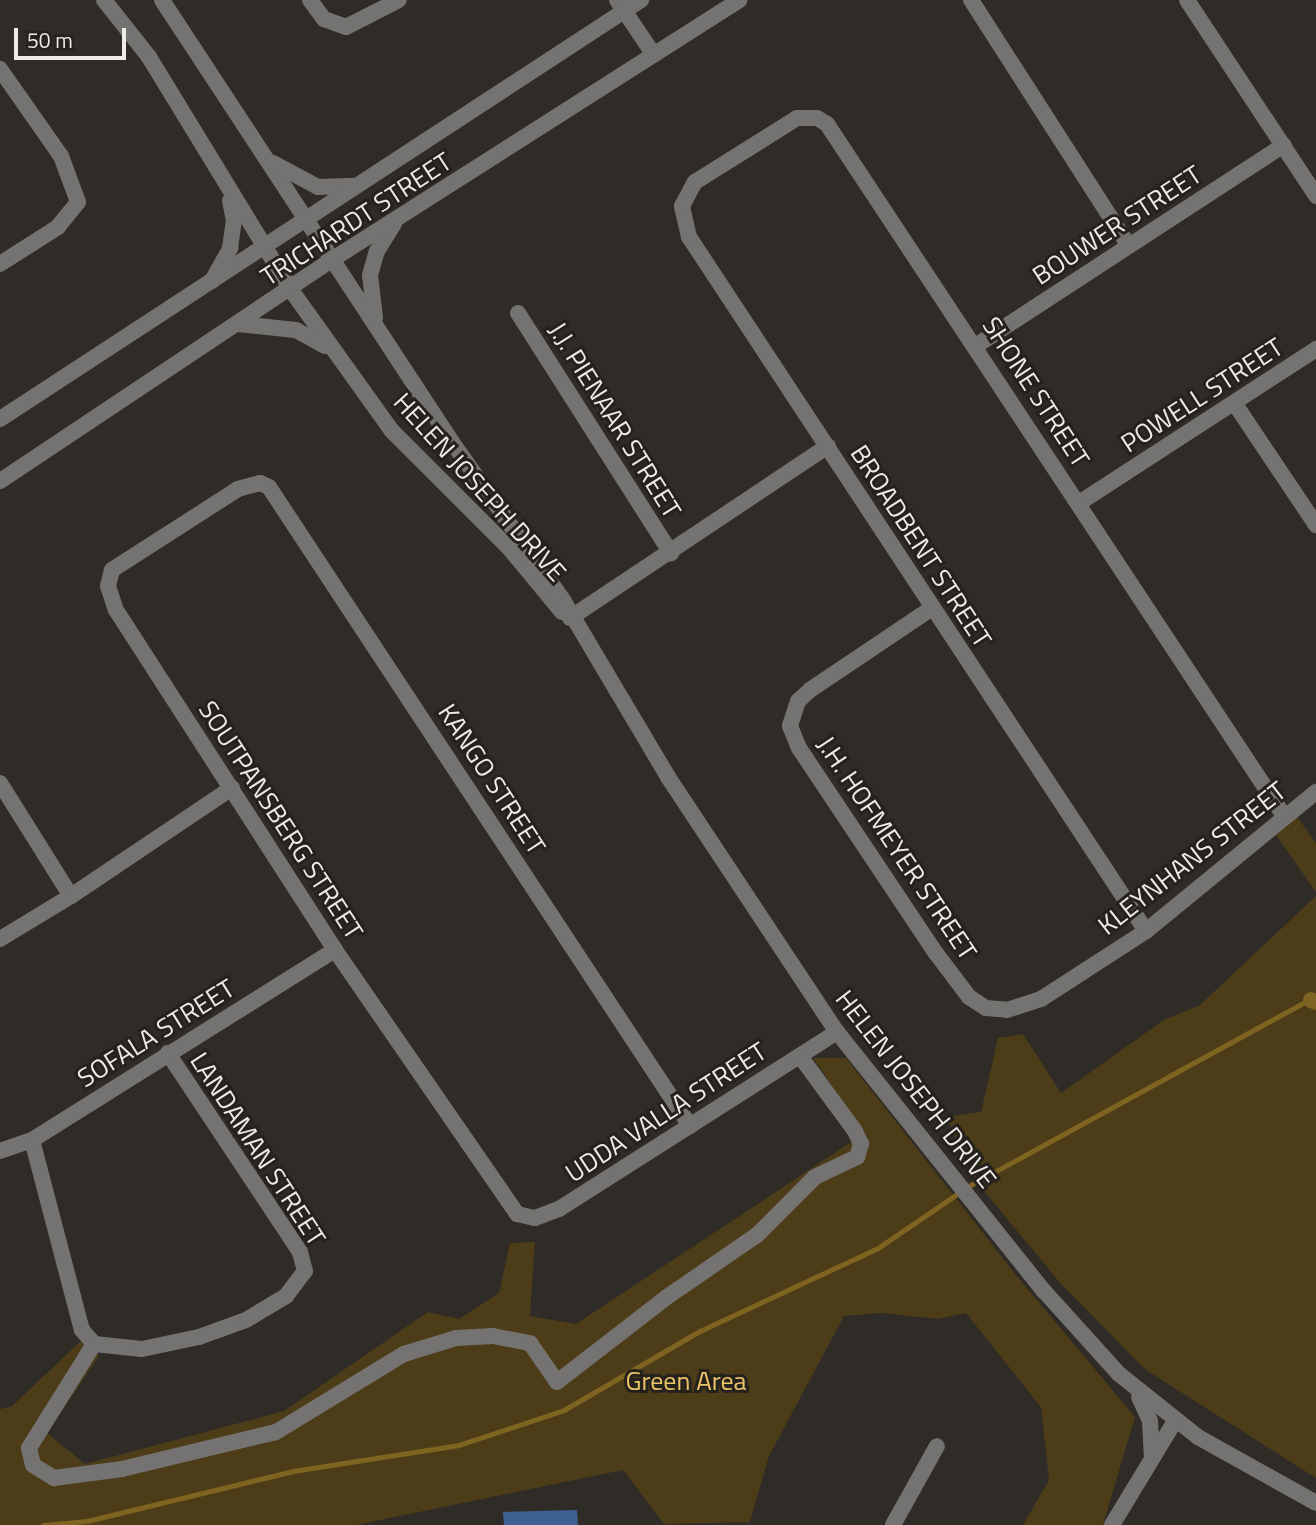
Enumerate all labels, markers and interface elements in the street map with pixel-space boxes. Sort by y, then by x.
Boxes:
scale bar [18,14,130,58]
text: 50 m [27,24,73,56]
street label: TRICHARDT STREET [255,146,457,292]
street label: BOUWER STREET [1027,159,1207,291]
street label: SHONE STREET [976,311,1096,473]
street label: J.J. PIENAAR STREET [542,316,688,524]
street label: POWELL STREET [1115,331,1289,459]
street label: HELEN JOSEPH DRIVE [387,386,573,588]
street label: BROADBENT STREET [844,439,998,653]
street label: SOUTPANSBERG STREET [192,695,370,945]
street label: KANGO STREET [432,698,552,860]
street label: J.H. HOFMEYER STREET [811,730,983,966]
street label: KLEYNHANS STREET [1092,775,1292,941]
street label: SOFALA STREET [72,972,240,1094]
street label: HELEN JOSEPH DRIVE [829,984,1003,1194]
street label: UDDA VALLA STREET [560,1035,772,1189]
street label: LANDAMAN STREET [184,1046,332,1252]
park label: Green Area [625,1365,747,1397]

